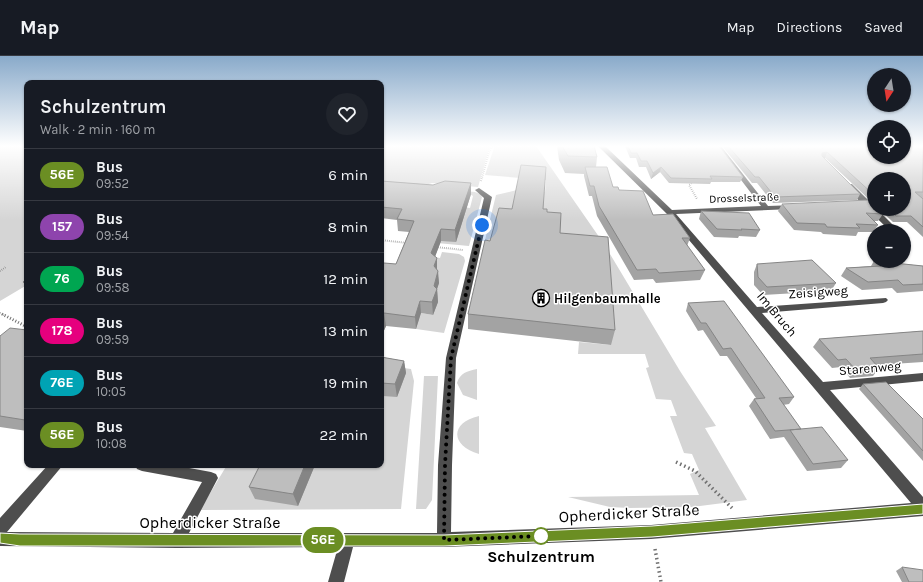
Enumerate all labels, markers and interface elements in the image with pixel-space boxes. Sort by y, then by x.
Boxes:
text: Map [20,17,59,39]
text: Map [727,19,755,36]
text: Directions [777,19,842,36]
text: Saved [864,19,903,36]
north arrow [867,68,911,112]
map controls [867,68,911,268]
button: heart [326,93,368,135]
text: Schulzentrum [40,96,167,118]
button: locate [867,120,911,164]
text: Walk · 2 min · 160 m [40,122,156,137]
text: Bus [96,158,123,176]
text: 56E [50,166,74,183]
text: 6 min [328,166,368,184]
button: + [867,172,911,216]
text: 09:52 [96,176,129,191]
street label: Drosselstraße [709,190,779,206]
text: Bus [96,210,123,228]
your location [472,215,492,235]
text: 157 [52,218,72,235]
text: 8 min [328,218,368,236]
button: − [867,224,911,268]
text: 09:54 [96,228,129,243]
text: Bus [96,262,123,280]
text: 76 [54,270,70,287]
text: 12 min [323,270,368,288]
text: 09:58 [96,280,130,295]
street label: Zeisigweg [788,282,849,302]
building icon: Hilgenbaumhalle [531,288,551,308]
street label: Im Bruch [754,288,800,340]
place label: Hilgenbaumhalle [554,291,661,306]
text: Bus [96,314,123,332]
text: 178 [51,322,73,339]
text: 13 min [323,322,368,340]
text: 09:59 [96,332,129,347]
street label: Starenweg [838,358,902,378]
text: Bus [96,366,123,384]
text: 76E [50,374,74,391]
text: 19 min [323,374,368,392]
text: 10:05 [96,384,126,399]
text: Bus [96,418,123,436]
text: 56E [50,426,74,443]
text: 22 min [319,426,368,444]
text: 10:08 [96,436,127,451]
street label: Opherdicker Straße [558,500,700,526]
street label: Opherdicker Straße [140,513,280,532]
line badge: 56E [300,527,346,553]
marker: Schulzentrum [532,527,550,545]
text: 56E [311,531,335,548]
place label: Schulzentrum [487,547,595,566]

